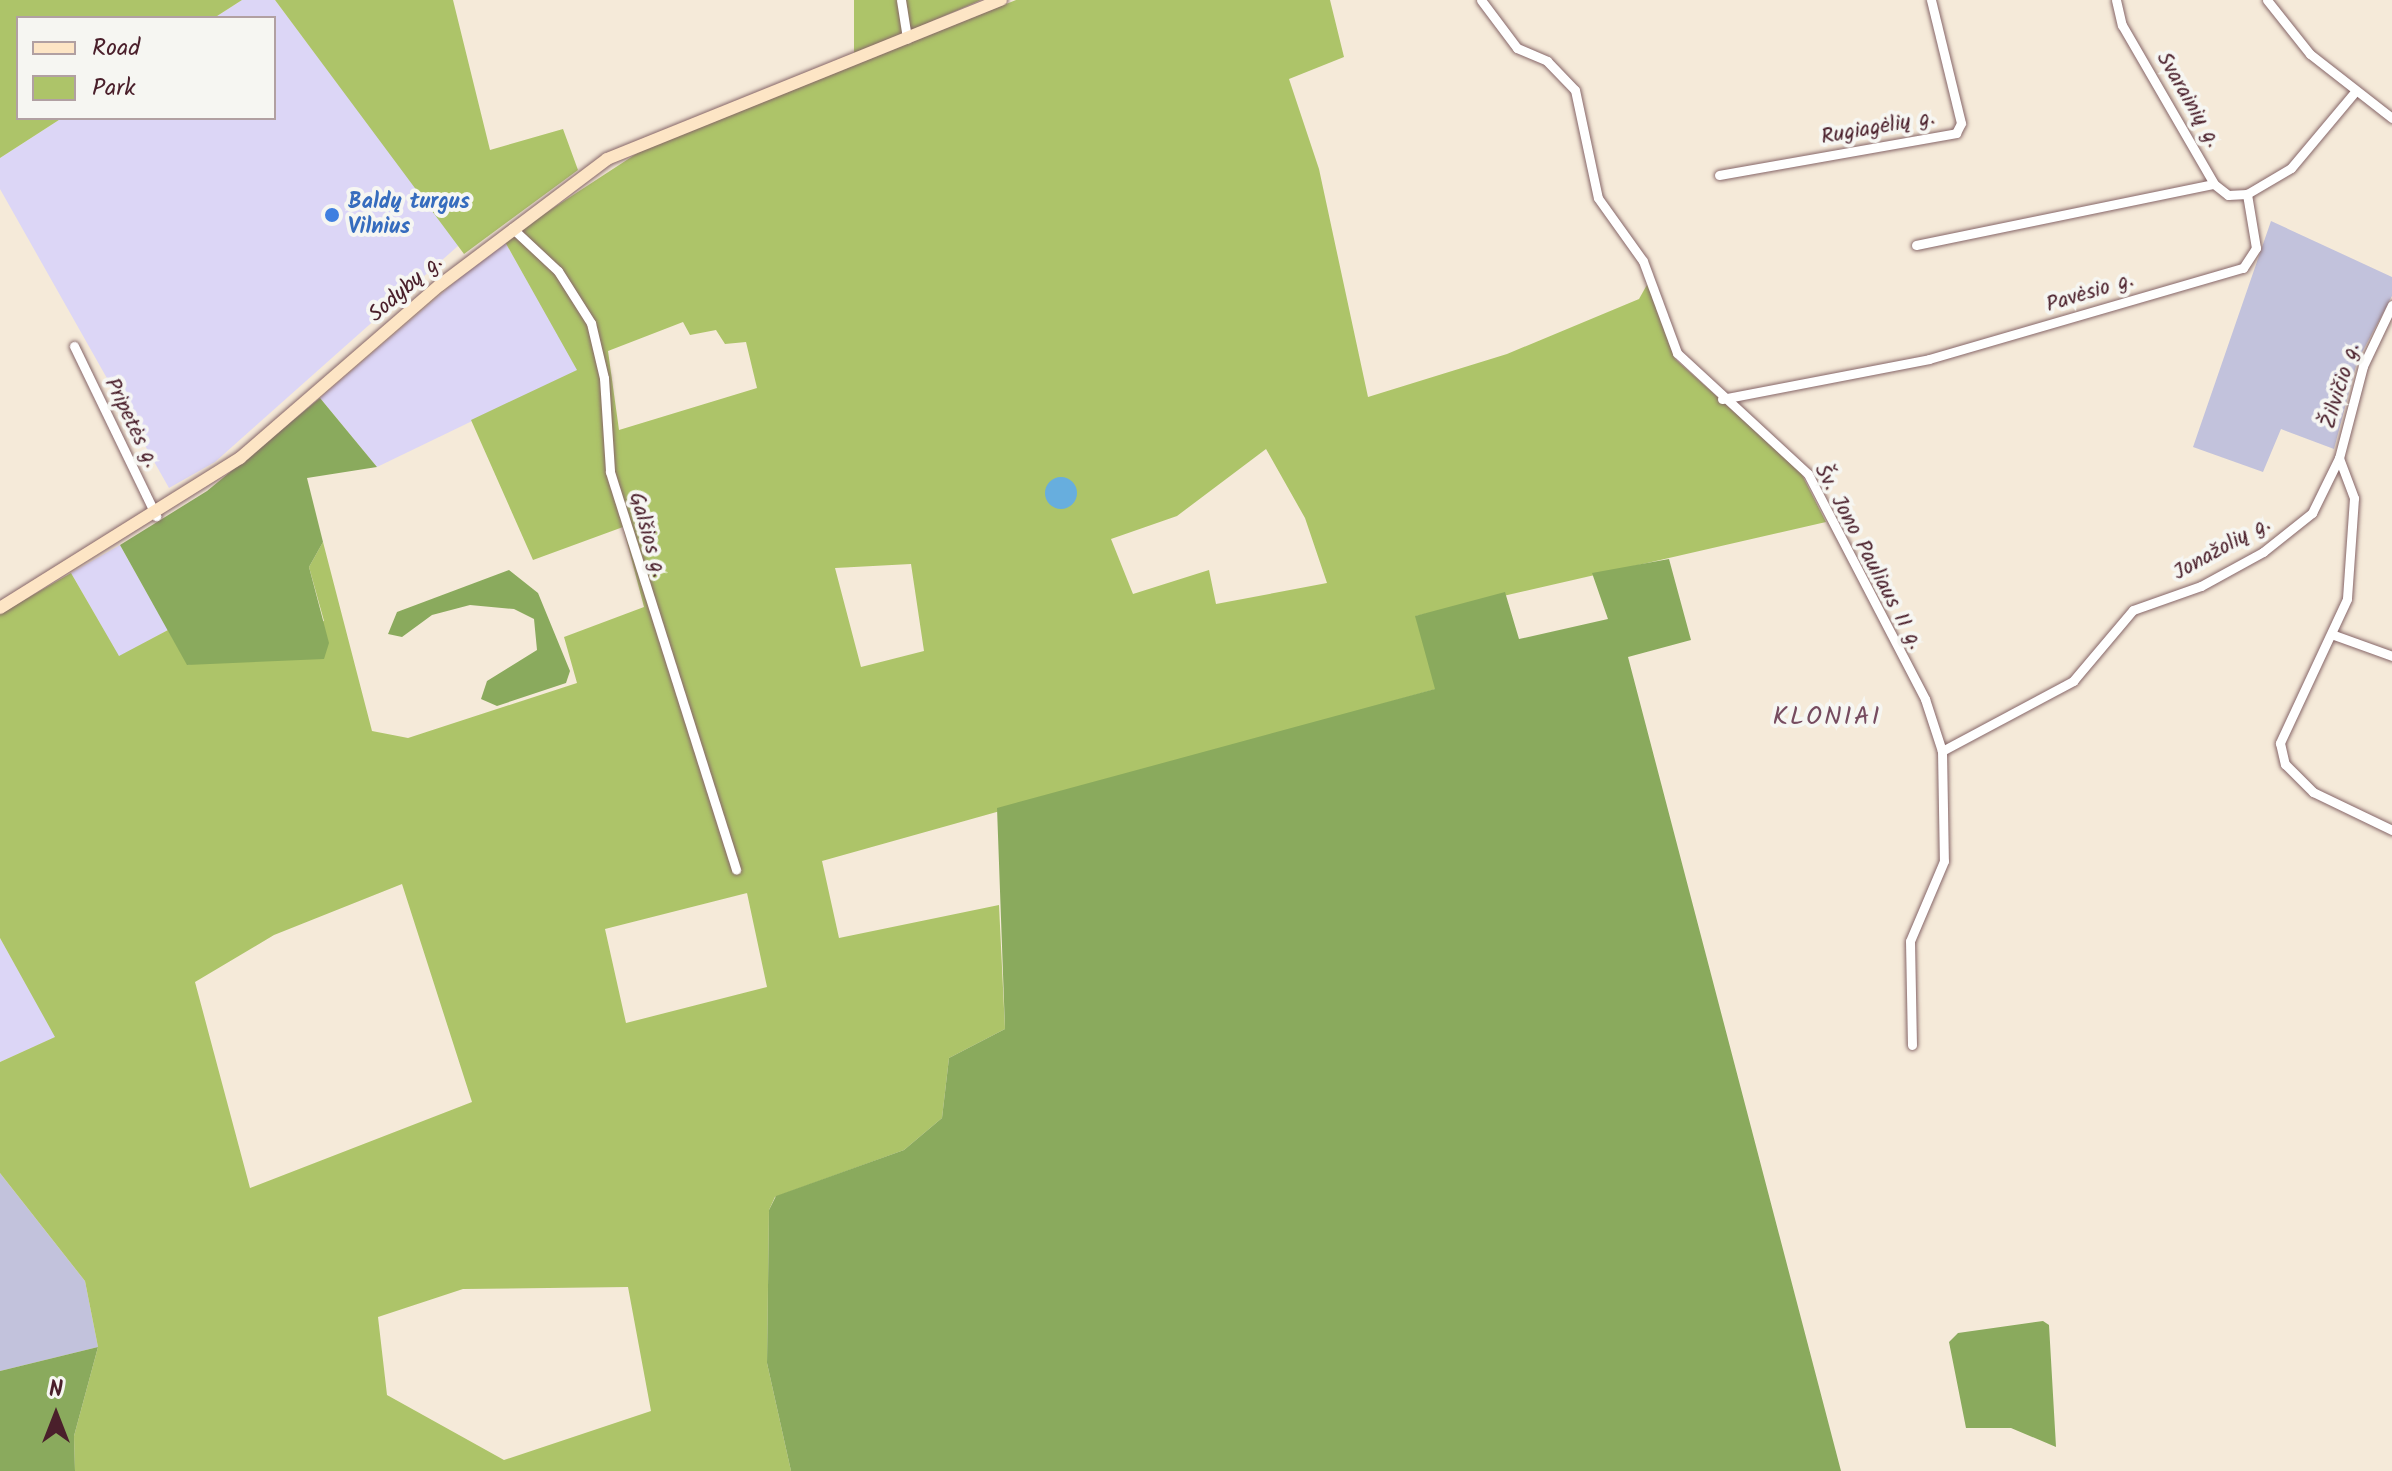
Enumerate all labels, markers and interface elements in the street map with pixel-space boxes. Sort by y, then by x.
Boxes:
legend [16,16,276,120]
text: Road [92,29,140,68]
street label: Svarainių g. [2150,47,2226,153]
text: Park [92,69,136,108]
street label: Rugiagėlių g. [1819,105,1937,151]
place label: Baldų turgus Vilnius [348,189,470,240]
marker: Baldų turgus Vilnius [323,206,341,224]
street label: Sodybų g. [364,250,448,328]
street label: Pavėsio g. [2043,267,2137,319]
street label: Žilvičio g. [2315,340,2367,432]
street label: Pripetės g. [98,374,164,472]
street label: Šv. Jono Pauliaus II g. [1808,460,1928,654]
street label: Galšios g. [622,489,672,581]
street label: Jonažolių g. [2169,511,2275,587]
district label: KLONIAI [1772,702,1882,734]
text: N [49,1373,63,1408]
north arrow [16,1375,96,1455]

